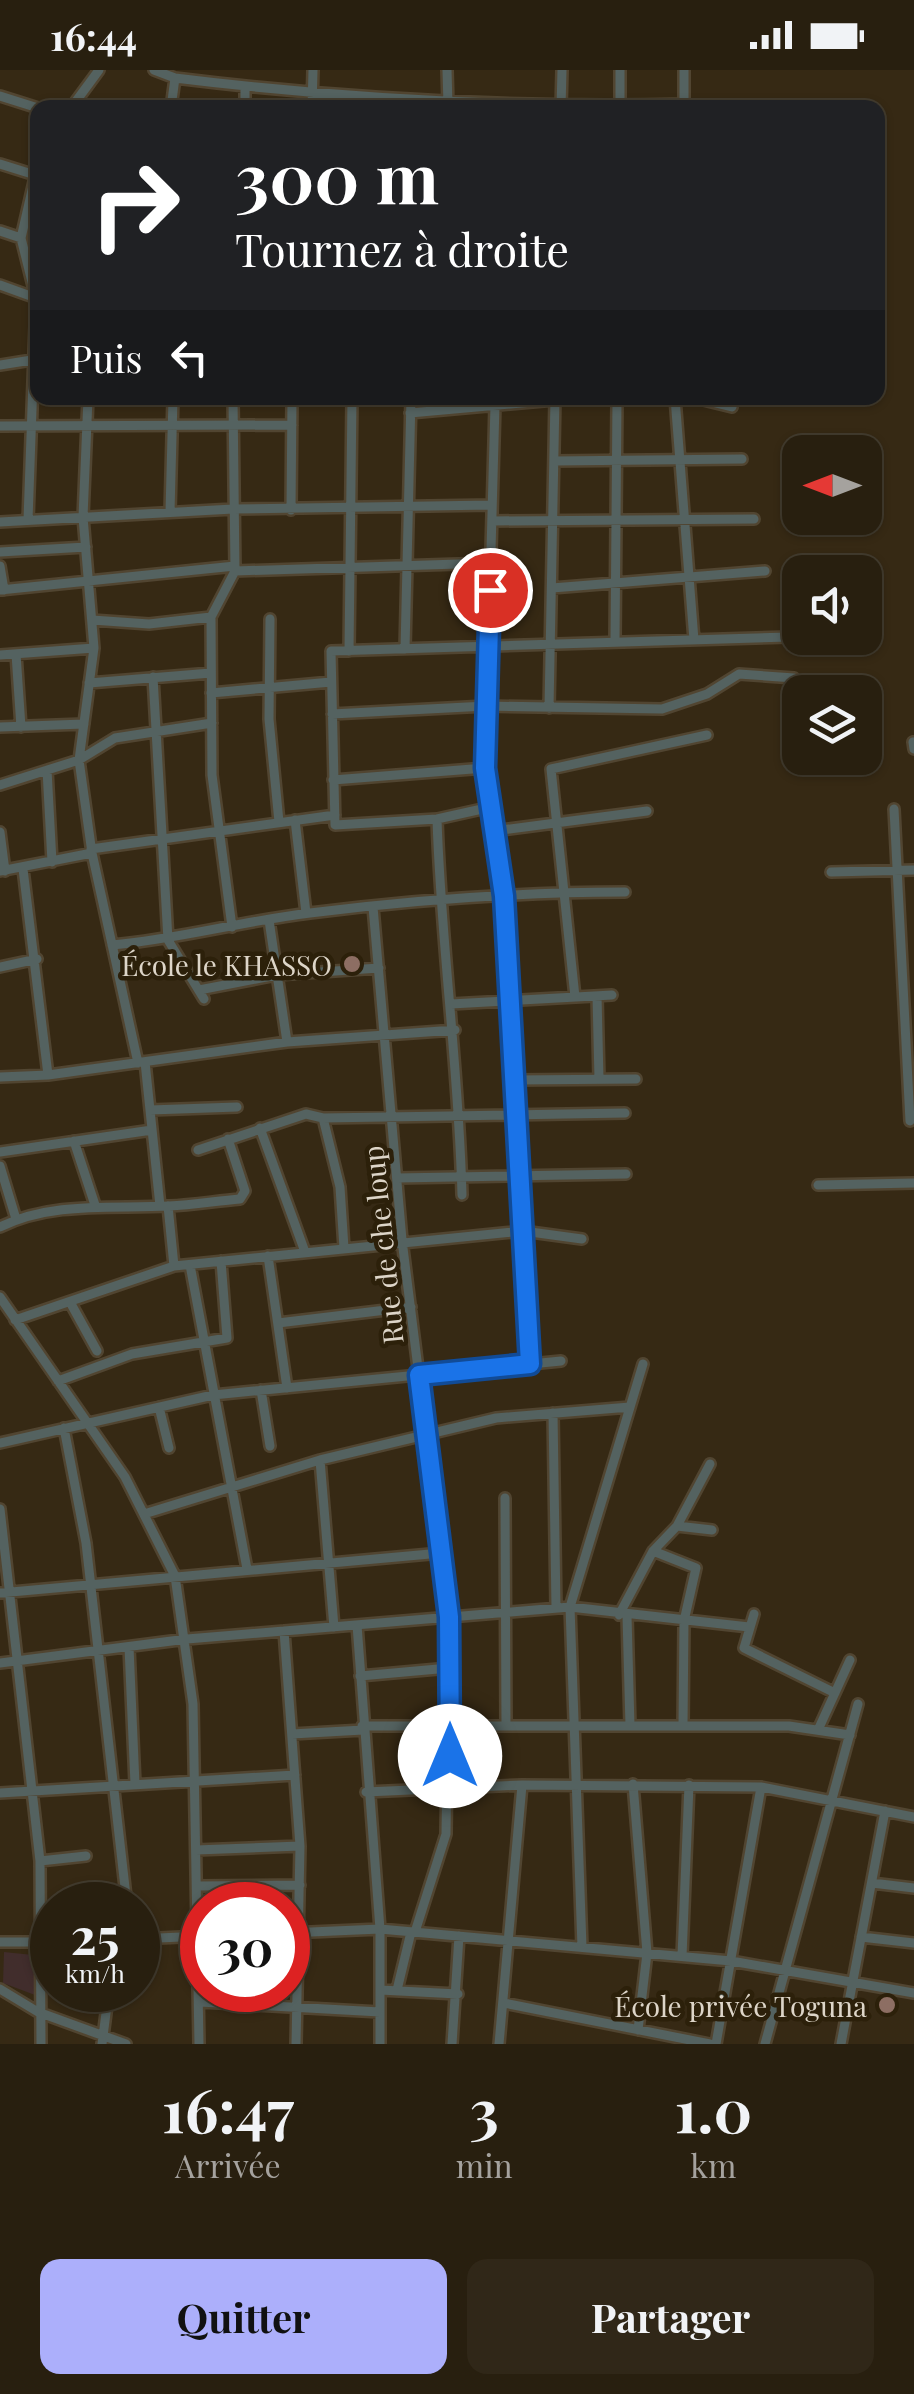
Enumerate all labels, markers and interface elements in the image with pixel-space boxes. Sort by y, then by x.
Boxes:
text: 16:44 [50,10,137,61]
text: 300 m [235,128,439,222]
icon: right [70,140,200,270]
text: Tournez à droite [235,218,569,278]
icon: left [162,330,217,385]
text: Puis [70,332,142,383]
north arrow [782,435,882,535]
map controls [782,435,882,775]
pin [448,548,533,633]
button: sound [782,555,882,655]
icon: arrive [463,563,518,618]
button: layers [782,675,882,775]
place label: École le KHASSO [121,946,332,983]
marker: École le KHASSO [341,953,363,975]
street label: Rue de che loup [353,1144,411,1346]
position arrow [398,1704,502,1808]
speed limit sign: 30 [180,1882,310,2012]
text: 25 [70,1901,120,1968]
text: km/h [65,1956,125,1989]
place label: École privée Toguna [614,1987,867,2024]
marker: École privée Toguna [876,1994,898,2016]
text: 16:47 [162,2068,294,2148]
text: 3 [470,2068,499,2148]
text: 1.0 [674,2068,752,2148]
text: Arrivée [175,2143,281,2186]
text: min [456,2143,513,2186]
text: km [690,2143,736,2186]
button: Quitter [40,2259,447,2374]
button: Partager [467,2259,874,2374]

